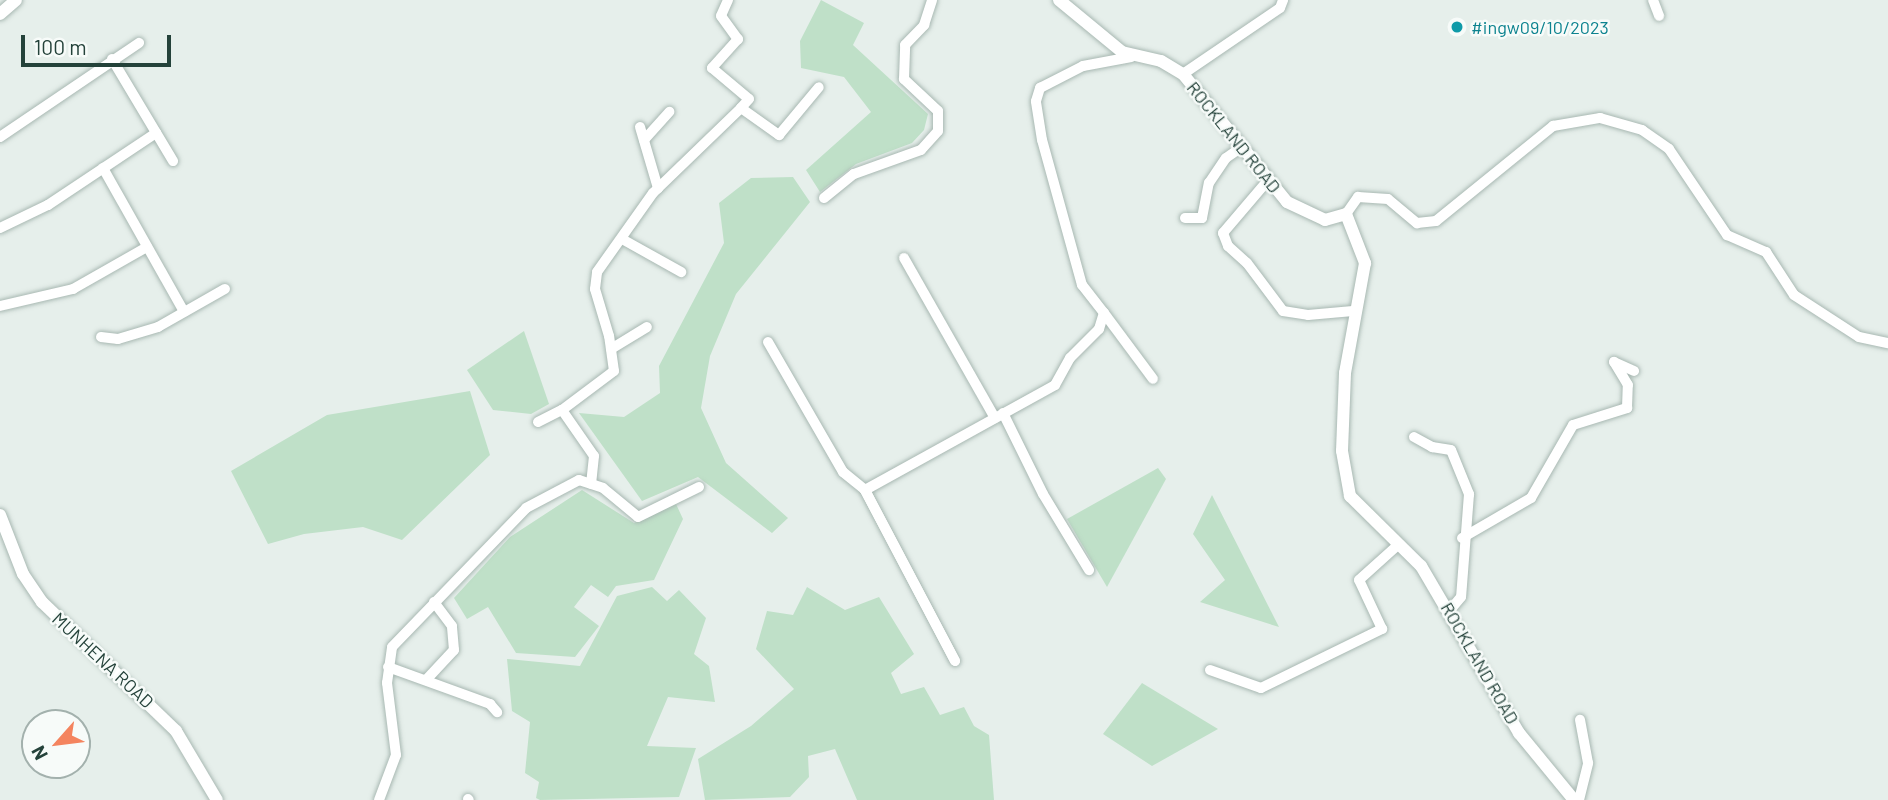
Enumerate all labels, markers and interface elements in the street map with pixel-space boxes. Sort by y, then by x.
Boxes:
place label: #ingw09/10/2023 [1471,16,1609,38]
marker: #ingw09/10/2023 [1449,19,1465,35]
scale bar [24,21,175,65]
text: 100 m [34,34,87,59]
street label: ROCKLAND ROAD [1183,77,1285,197]
street label: ROCKLAND ROAD [1436,598,1524,728]
street label: MUNHENA ROAD [48,608,158,712]
north arrow [21,709,91,779]
text: N [26,742,52,764]

